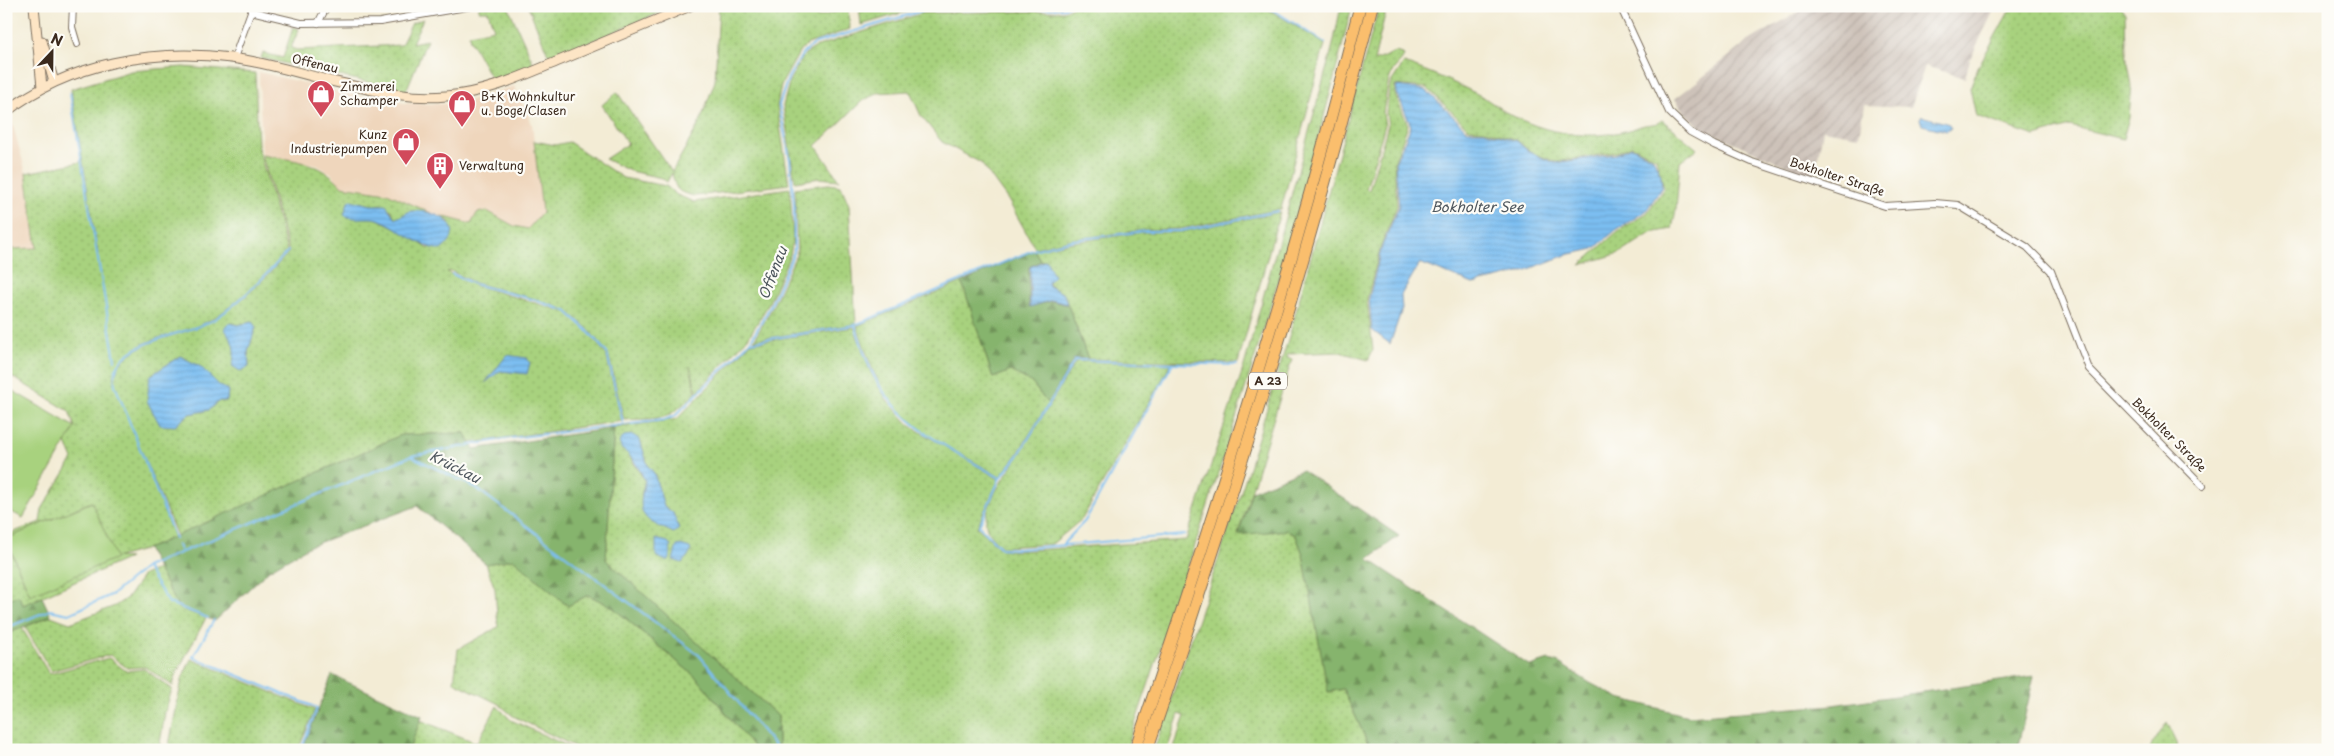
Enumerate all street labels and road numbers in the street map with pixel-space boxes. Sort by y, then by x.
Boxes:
street label: Offenau [290,49,340,77]
street label: Bokholter Straße [1788,152,1887,200]
road number: A 23 [1249,372,1287,390]
street label: Bokholter Straße [2128,393,2211,476]

